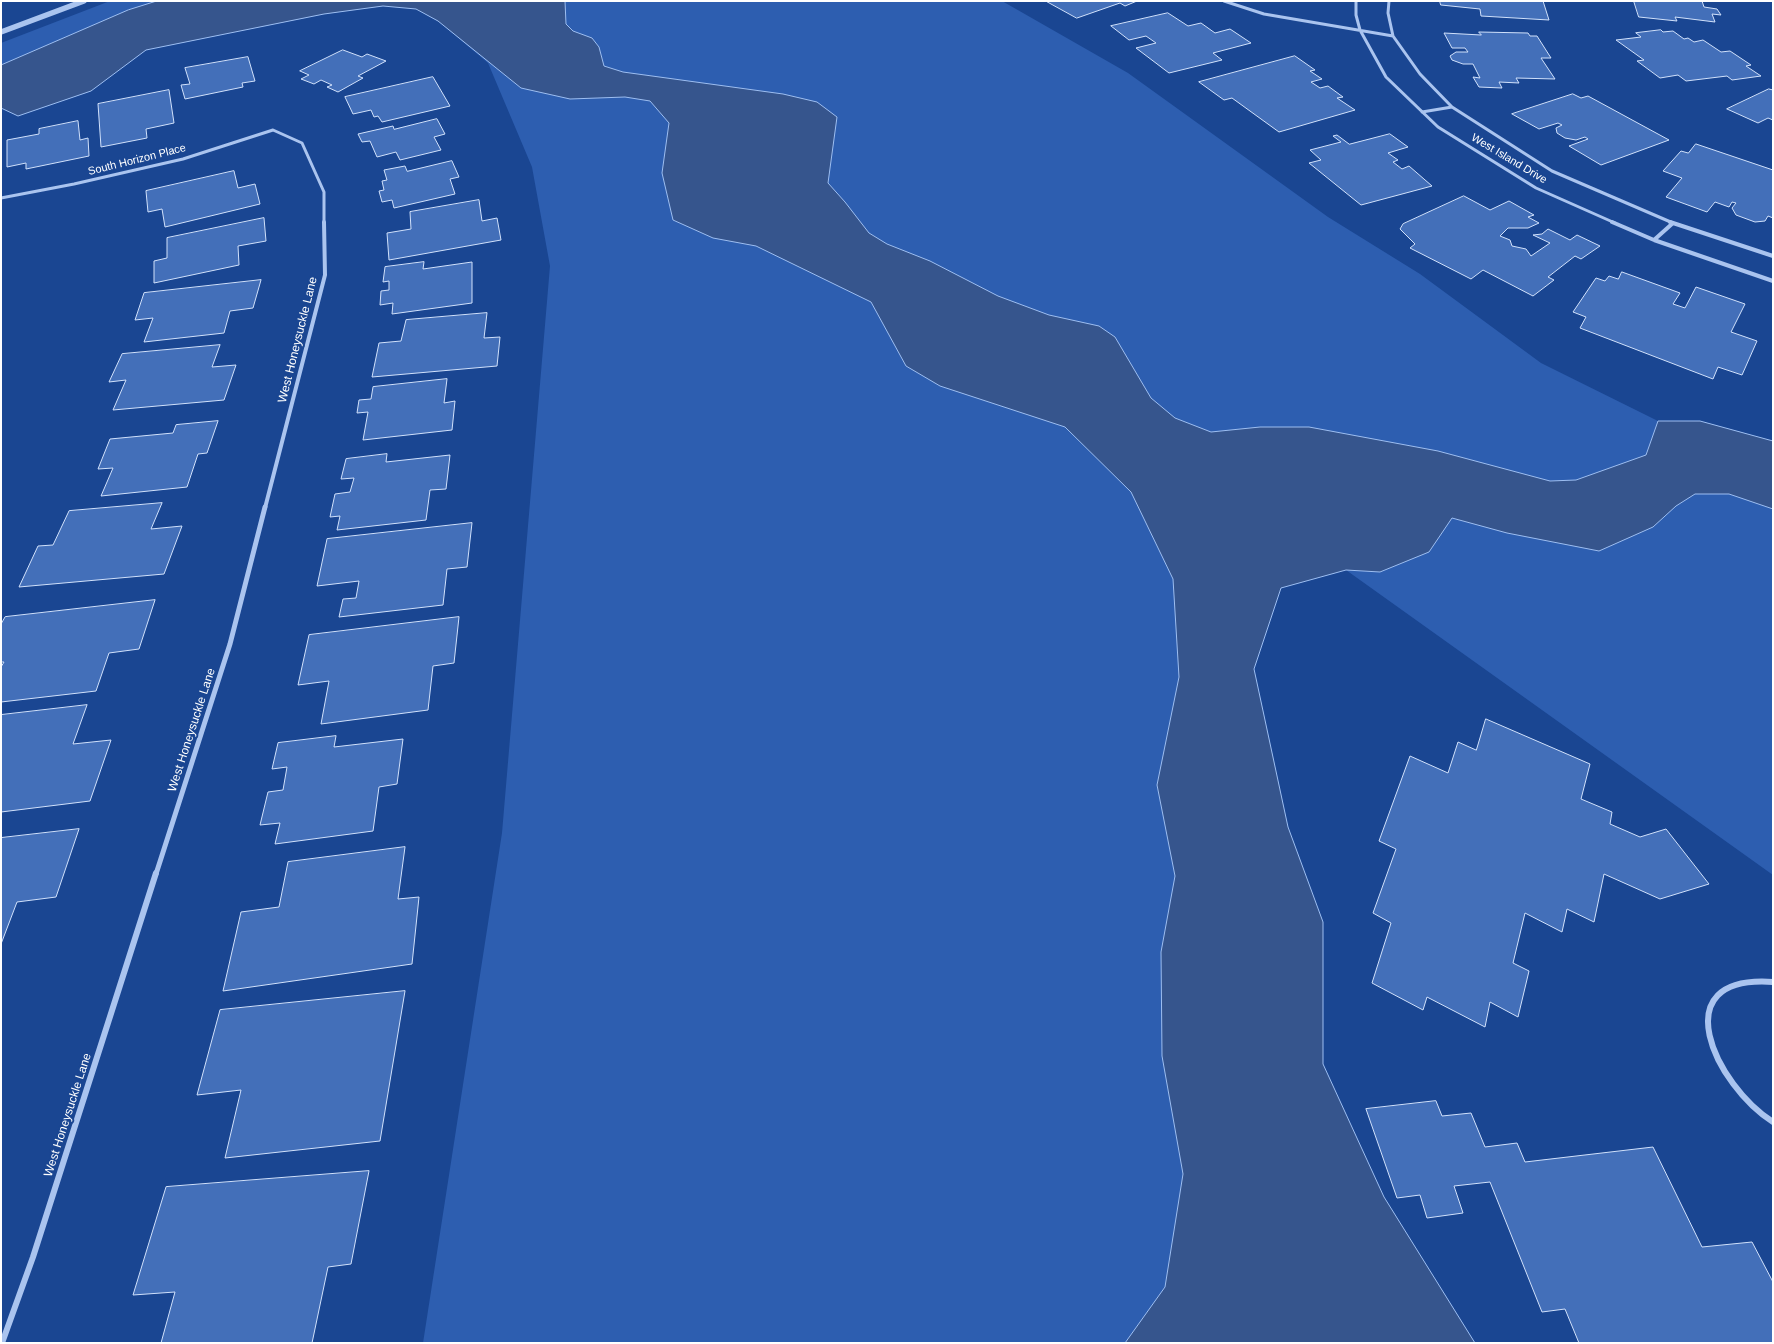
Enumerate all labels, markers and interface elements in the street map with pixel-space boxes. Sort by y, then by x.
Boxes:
street label: West Island Drive [1469,131,1549,187]
street label: South Horizon Place [87,141,187,179]
street label: West Honeysuckle Lane [275,276,321,404]
street label: West Honeysuckle Lane [165,666,219,794]
street label: West Honeysuckle Lane [41,1051,95,1179]

